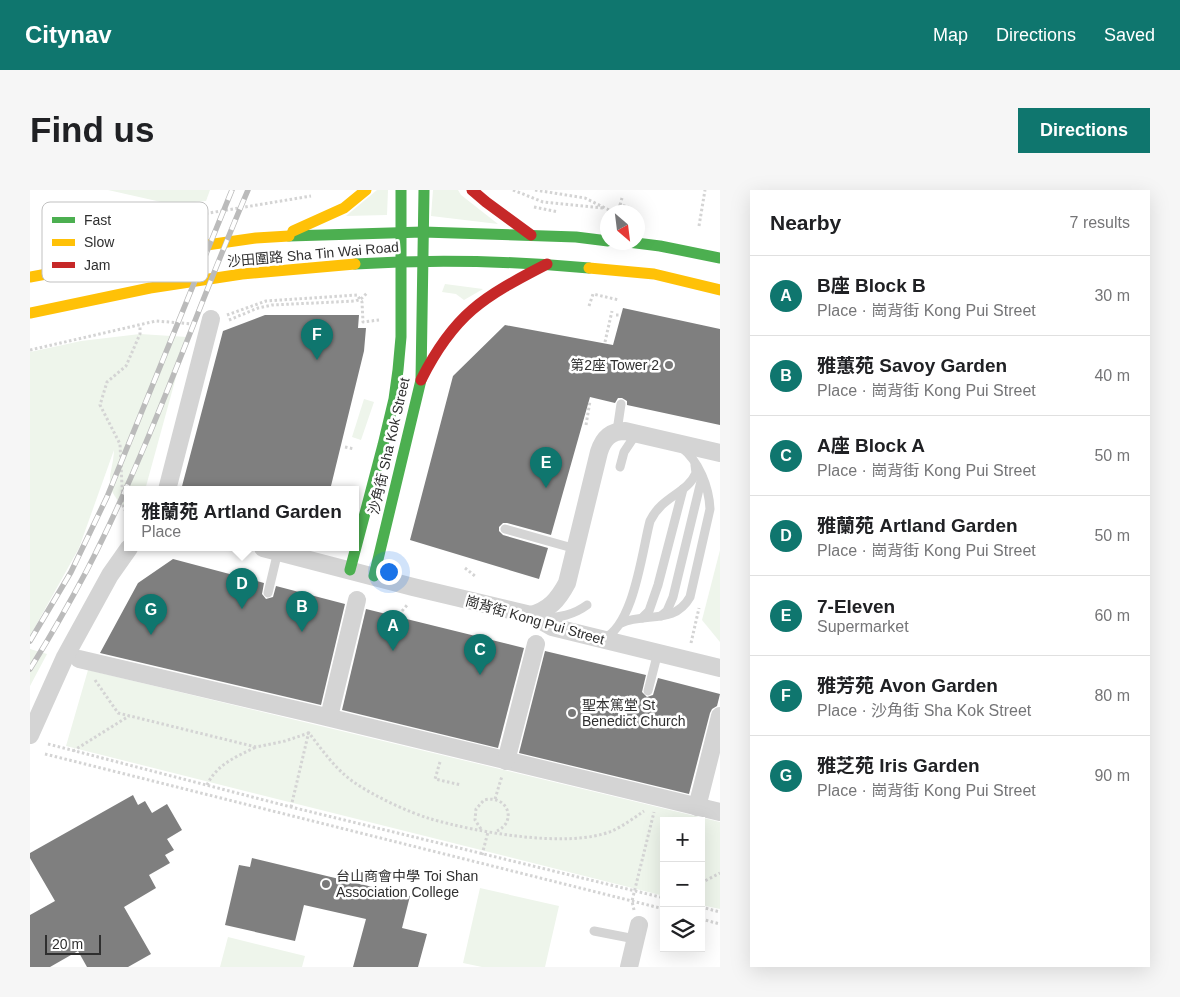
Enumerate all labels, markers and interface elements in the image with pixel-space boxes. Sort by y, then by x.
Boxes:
text: Citynav [25,21,112,48]
text: Map [933,25,968,45]
text: Directions [996,25,1076,45]
text: Saved [1104,25,1155,45]
button: Directions [1018,108,1150,153]
text: Find us [30,110,154,149]
legend [42,202,208,282]
north arrow [600,205,645,250]
text: Nearby [770,211,841,234]
text: Fast [84,212,111,228]
text: 7 results [1070,214,1130,231]
text: Slow [84,234,115,250]
street label: 沙田圍路 Sha Tin Wai Road [227,239,399,269]
text: Jam [84,257,110,273]
text: B座 Block B [817,275,926,296]
text: A [780,287,792,304]
text: 30 m [1094,287,1130,304]
text: Place · 崗背街 Kong Pui Street [817,302,1036,319]
pin: F [301,319,333,360]
text: 雅蕙苑 Savoy Garden [817,355,1007,376]
place label: 第2座 Tower 2 [570,357,659,373]
marker: 第2座 Tower 2 [663,359,675,371]
text: B [780,367,792,384]
text: 40 m [1094,367,1130,384]
street label: 沙角街 Sha Kok Street [365,376,413,516]
text: Place · 崗背街 Kong Pui Street [817,382,1036,399]
text: A座 Block A [817,435,925,456]
pin: E [530,447,562,488]
text: C [780,447,792,464]
text: 50 m [1094,447,1130,464]
text: Place · 崗背街 Kong Pui Street [817,462,1036,479]
popup [124,486,359,551]
text: 雅蘭苑 Artland Garden [141,501,342,522]
text: 雅蘭苑 Artland Garden [817,515,1018,536]
text: Place [141,523,181,540]
text: D [780,527,792,544]
text: 50 m [1094,527,1130,544]
text: Place · 崗背街 Kong Pui Street [817,542,1036,559]
your location [376,559,402,585]
pin: D [226,568,258,609]
pin: B [286,591,318,632]
street label: 崗背街 Kong Pui Street [464,592,606,648]
pin: G [135,594,167,635]
text: 7-Eleven [817,596,895,617]
text: E [781,607,791,624]
text: 60 m [1094,607,1130,624]
pin: A [377,610,409,651]
text: Supermarket [817,618,909,635]
pin: C [464,634,496,675]
text: 雅芳苑 Avon Garden [817,675,998,696]
text: F [781,687,791,704]
text: 80 m [1094,687,1130,704]
place label: 聖本篤堂 St Benedict Church [582,697,686,729]
text: Place · 沙角街 Sha Kok Street [817,702,1031,719]
marker: 聖本篤堂 St Benedict Church [566,707,578,719]
text: 雅芝苑 Iris Garden [817,755,980,776]
text: G [780,767,792,784]
text: 90 m [1094,767,1130,784]
text: Place · 崗背街 Kong Pui Street [817,782,1036,799]
map controls [660,817,705,952]
button: + [660,817,705,862]
button: − [660,862,705,907]
place label: 台山商會中學 Toi Shan Association College [336,868,478,900]
marker: 台山商會中學 Toi Shan Association College [320,878,332,890]
button: layers [660,907,705,952]
scale bar [45,932,101,955]
text: 20 m [52,936,83,952]

